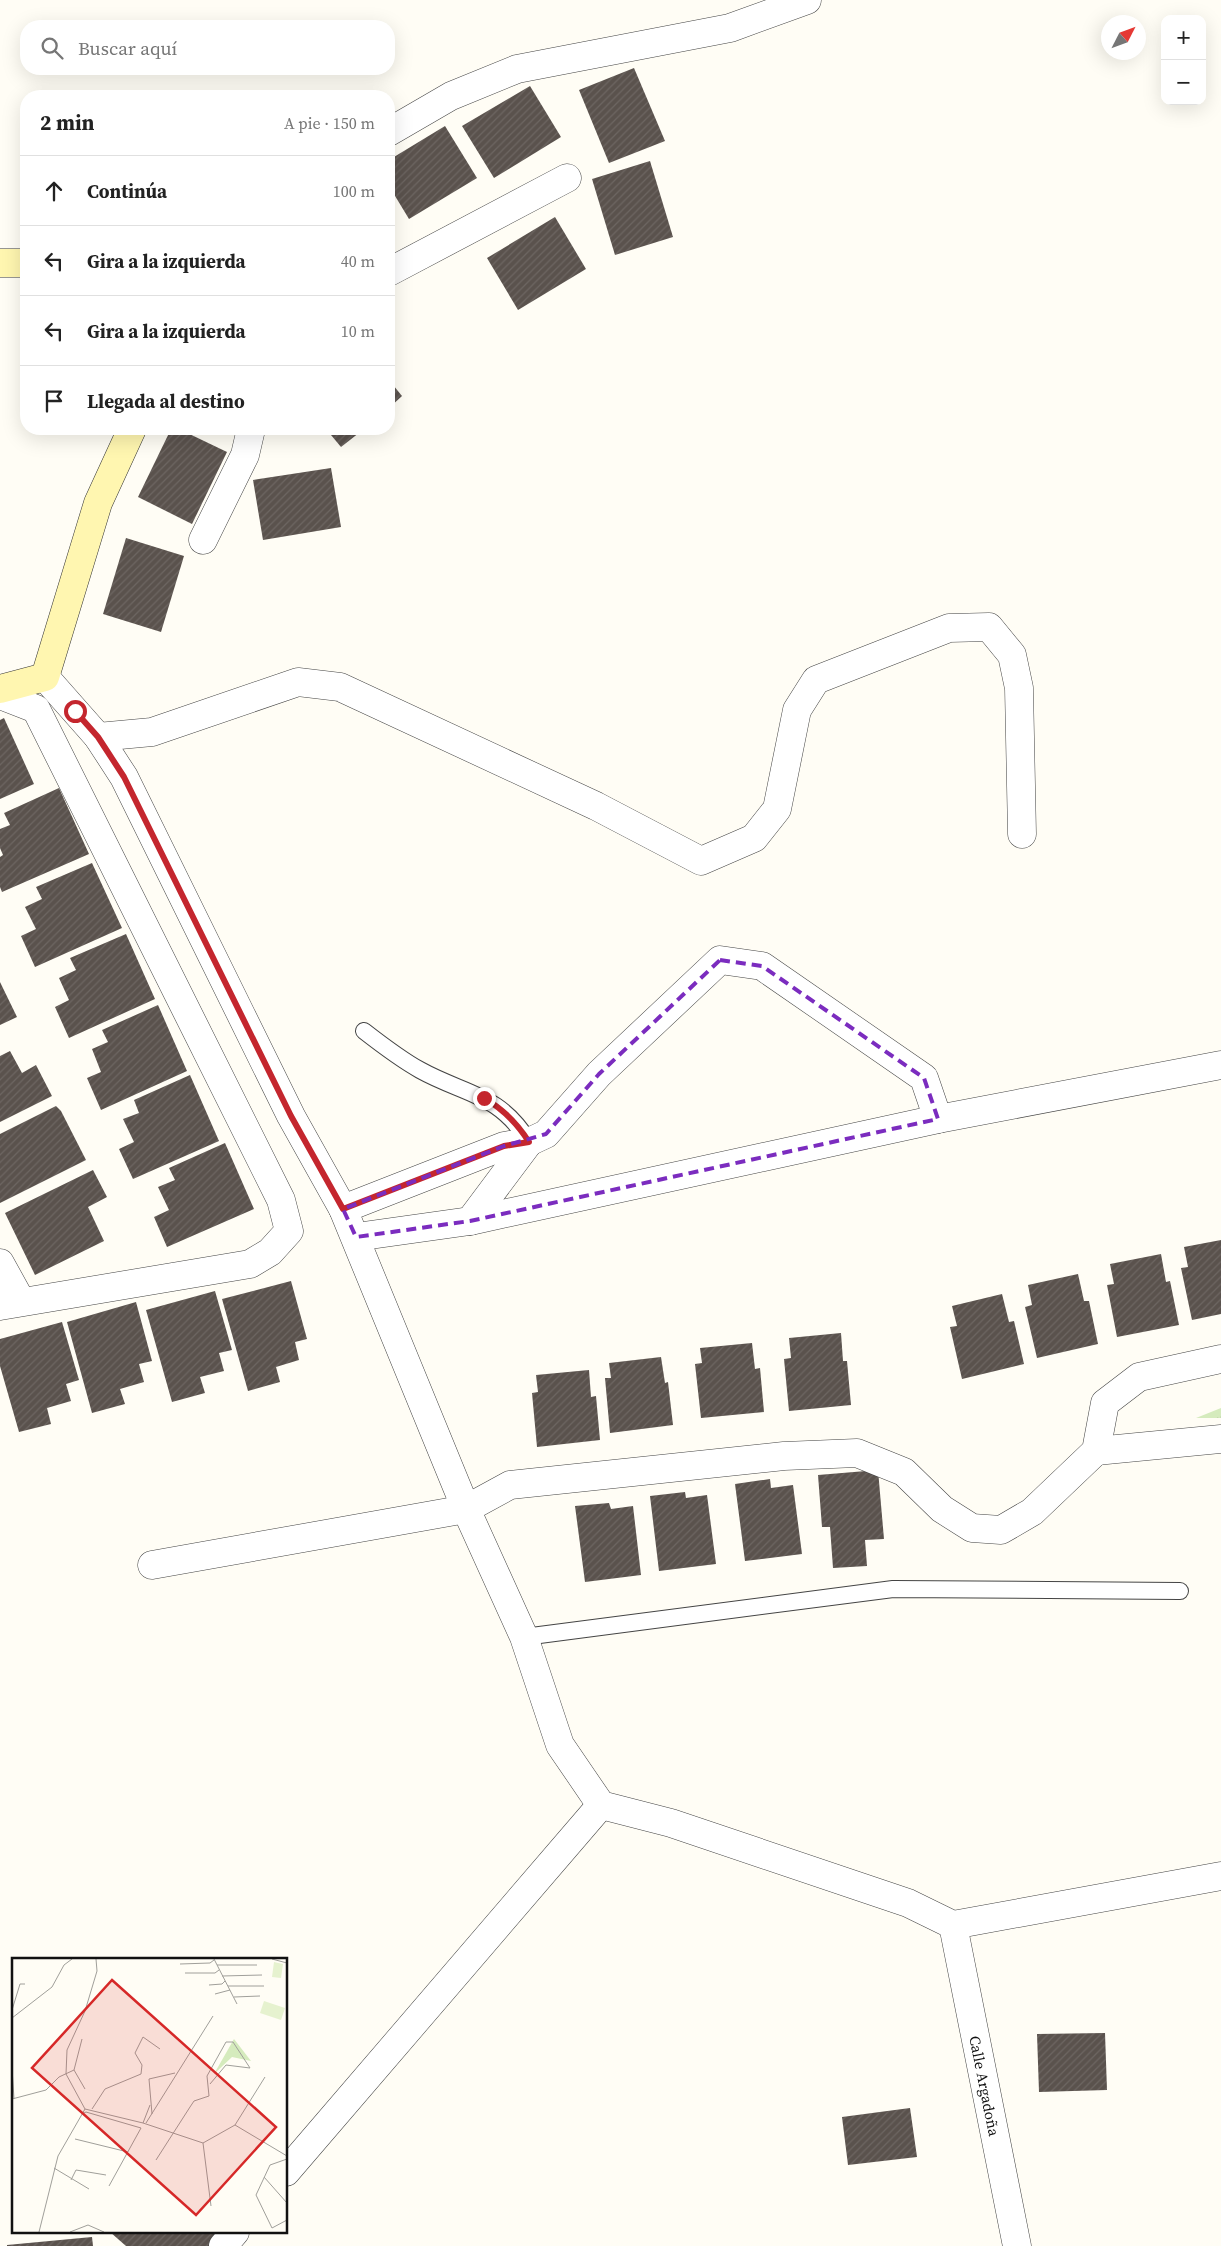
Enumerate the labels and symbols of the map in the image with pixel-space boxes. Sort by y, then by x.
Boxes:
north arrow [1101,15,1146,60]
route start [64,700,87,723]
route end [473,1087,496,1110]
inset map [12,1958,288,2234]
street label: Calle Argadoña [965,2034,1005,2138]

